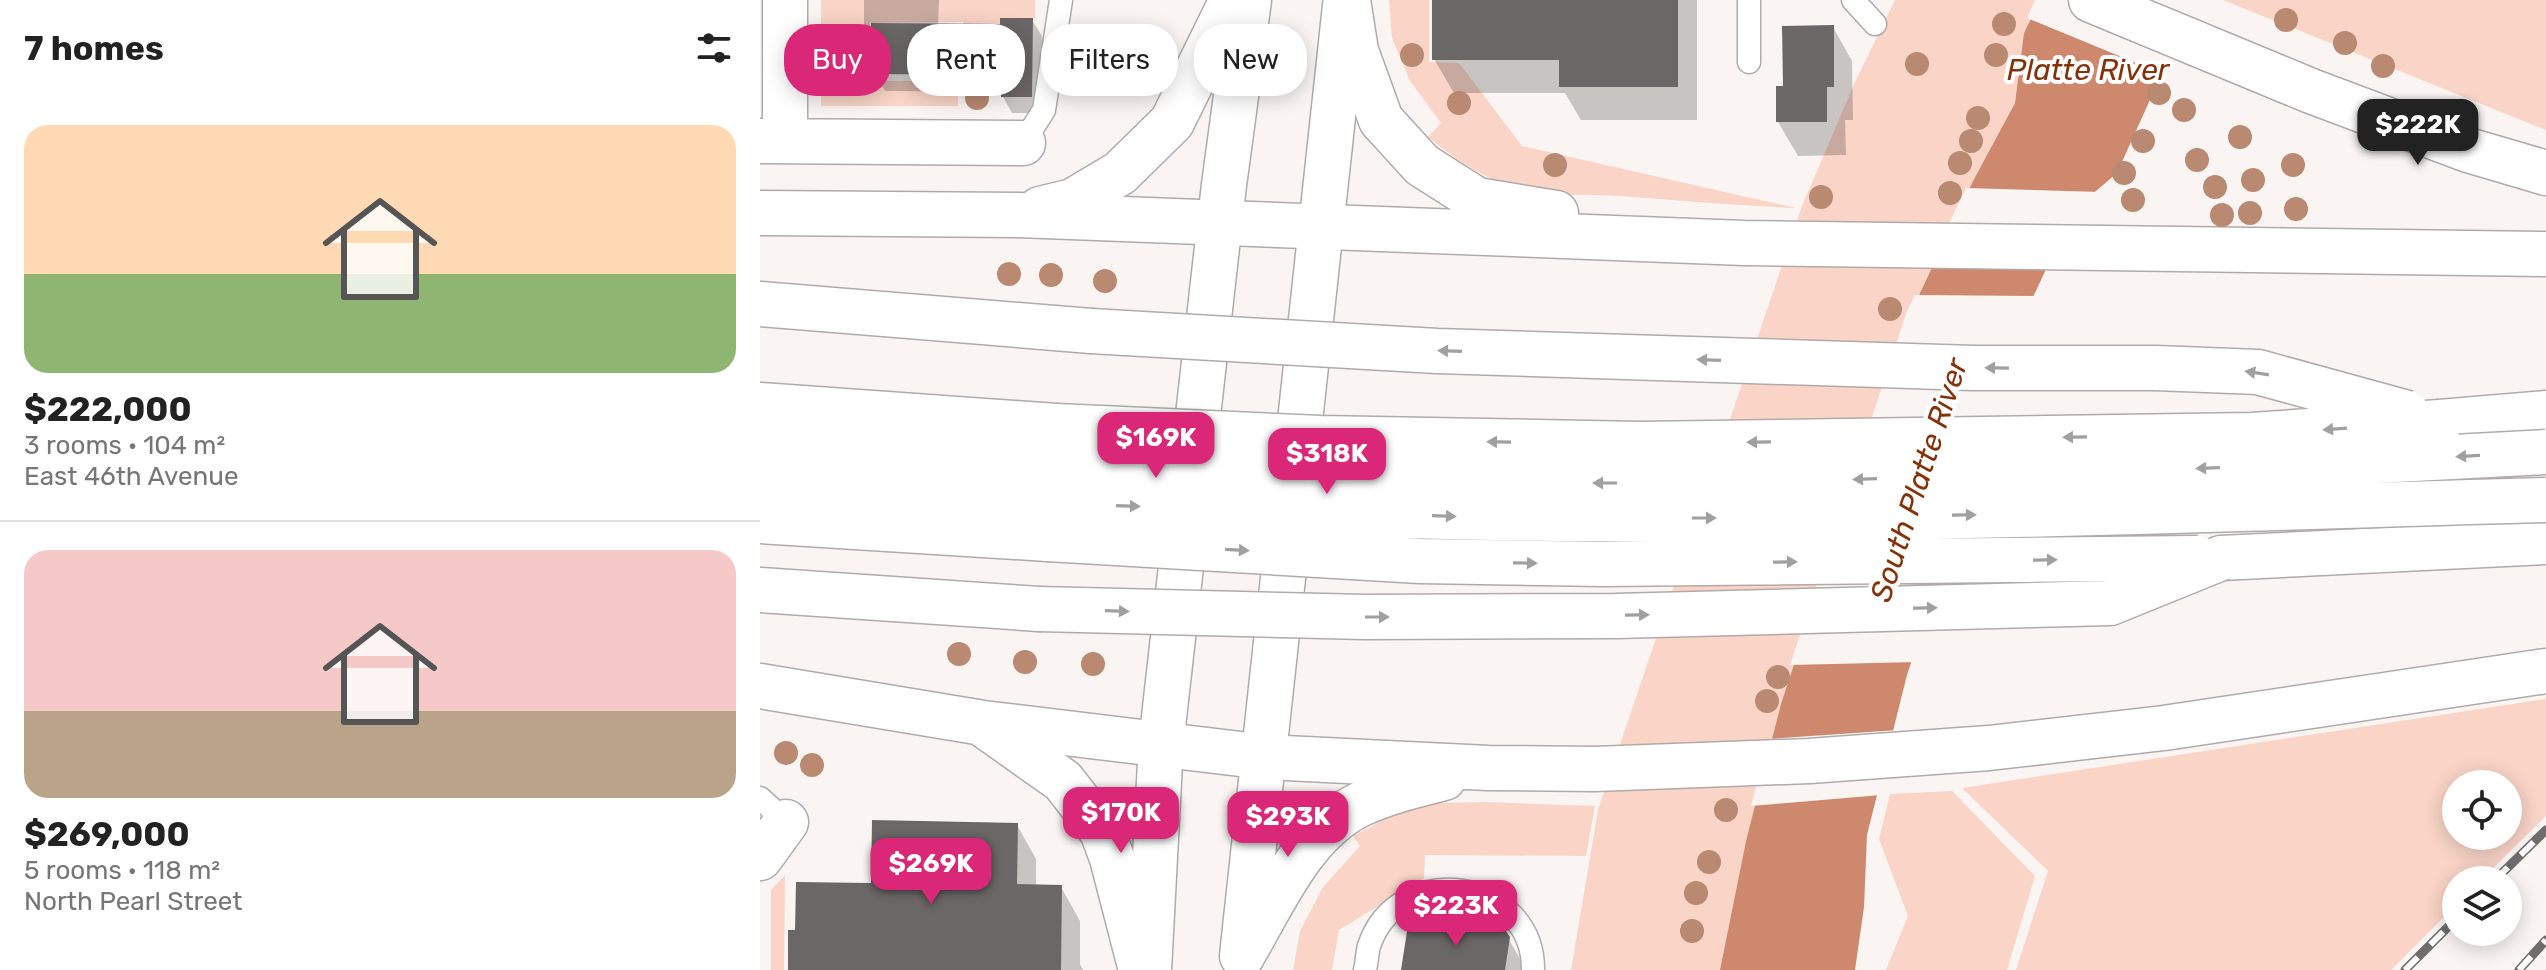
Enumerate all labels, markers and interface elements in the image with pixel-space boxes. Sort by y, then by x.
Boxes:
chip: Buy [784,24,891,96]
chip: Rent [907,24,1025,96]
chip: Filters [1041,24,1178,96]
chip: New [1194,24,1307,96]
icon: filters [692,26,736,70]
text: 7 homes [24,28,164,69]
water label: Platte River [2007,52,2171,88]
pin: $222K [2362,99,2474,167]
text: $222K [2375,109,2461,140]
icon: home [308,177,452,321]
one-way arrow [1437,345,1462,358]
water label: South Platte River [1863,352,1976,606]
one-way arrow [1696,354,1721,367]
one-way arrow [1984,362,2009,374]
one-way arrow [2244,366,2269,379]
text: $222,000 [24,389,192,430]
pin: $169K [1100,412,1212,480]
text: $169K [1115,422,1197,453]
one-way arrow [2322,423,2347,436]
pin: $318K [1271,428,1383,496]
text: 3 rooms · 104 m² [24,430,225,461]
one-way arrow [2062,431,2087,444]
one-way arrow [1486,435,1511,448]
one-way arrow [1746,436,1771,448]
text: $318K [1286,438,1368,469]
one-way arrow [2455,450,2480,463]
text: East 46th Avenue [24,461,238,492]
one-way arrow [2195,462,2220,474]
one-way arrow [1852,472,1877,485]
one-way arrow [1592,477,1617,489]
one-way arrow [1116,499,1141,512]
one-way arrow [1952,509,1977,521]
one-way arrow [1432,510,1457,523]
one-way arrow [1692,512,1717,524]
one-way arrow [1225,544,1250,557]
one-way arrow [2033,553,2058,566]
one-way arrow [1773,556,1798,568]
one-way arrow [1513,557,1538,569]
icon: home [308,602,452,746]
one-way arrow [1913,602,1938,614]
one-way arrow [1105,605,1130,618]
one-way arrow [1625,609,1650,622]
one-way arrow [1365,611,1390,623]
map controls [2442,770,2522,946]
button: locate [2442,770,2522,850]
pin: $170K [1065,787,1177,855]
pin: $293K [1232,791,1344,859]
text: $170K [1081,797,1161,828]
text: $293K [1245,801,1331,832]
text: $269,000 [24,814,190,855]
pin: $269K [875,838,987,906]
text: $269K [888,848,974,879]
text: 5 rooms · 118 m² [24,855,220,886]
button: layers [2442,866,2522,946]
pin: $223K [1400,880,1512,948]
text: North Pearl Street [24,886,242,917]
text: $223K [1413,890,1499,921]

